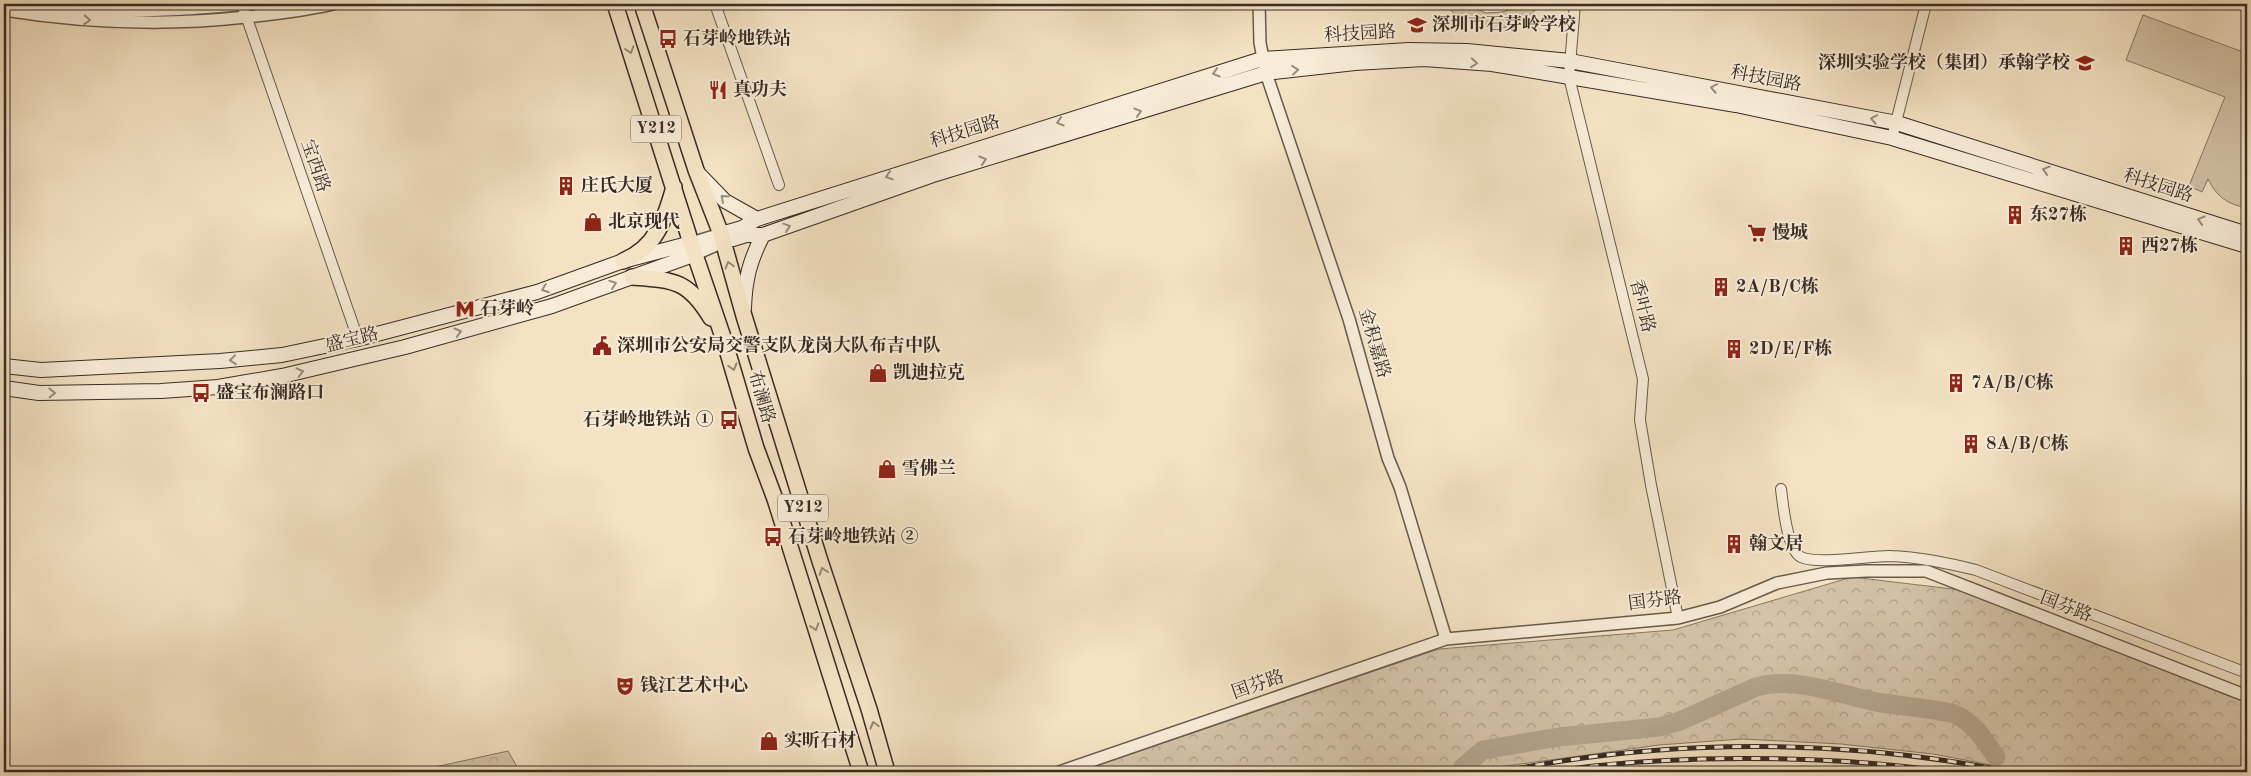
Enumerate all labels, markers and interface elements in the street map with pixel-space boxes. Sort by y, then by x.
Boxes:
school or university icon: 深圳市石芽岭学校 [1406,14,1428,36]
place label: 深圳市石芽岭学校 [1432,14,1576,34]
one-way arrow [83,15,91,26]
street label: 科技园路 [1323,21,1396,45]
bus stop icon: 石芽岭地铁站 [657,28,679,50]
place label: 石芽岭地铁站 [683,28,791,48]
one-way arrow [624,45,634,54]
place label: 深圳实验学校（集团）承翰学校 [1818,52,2070,72]
school or university icon: 深圳实验学校（集团）承翰学校 [2074,52,2096,74]
one-way arrow [1471,57,1479,68]
street label: 科技园路 [1729,61,1803,95]
one-way arrow [1291,65,1299,76]
one-way arrow [1212,68,1220,78]
restaurant icon: 真功夫 [707,79,729,101]
place label: 真功夫 [733,79,787,99]
one-way arrow [1710,84,1718,94]
one-way arrow [1134,108,1142,118]
street label: 科技园路 [927,111,1002,151]
one-way arrow [1869,114,1878,124]
road number: Y212 [631,116,681,142]
one-way arrow [1057,116,1065,126]
street label: 宝西路 [298,137,334,194]
one-way arrow [978,155,987,165]
street label: 科技园路 [2121,164,2196,206]
one-way arrow [2042,166,2051,176]
one-way arrow [885,171,894,181]
building icon: 庄氏大厦 [555,175,577,197]
place label: 庄氏大厦 [581,175,653,195]
one-way arrow [720,195,729,204]
building icon: 东27栋 [2004,204,2026,226]
place label: 东27栋 [2030,204,2087,224]
shop icon: 北京现代 [582,211,604,233]
place label: 北京现代 [608,211,680,231]
one-way arrow [2197,215,2205,225]
supermarket icon: 慢城 [1746,222,1768,244]
place label: 慢城 [1772,222,1808,242]
one-way arrow [782,223,790,233]
building icon: 西27栋 [2115,235,2137,257]
place label: 西27栋 [2141,235,2198,255]
one-way arrow [725,261,735,269]
building icon: 2A/B/C栋 [1710,276,1732,298]
place label: 2A/B/C栋 [1736,276,1819,296]
street label: 香叶路 [1627,277,1659,334]
one-way arrow [608,280,617,290]
one-way arrow [541,283,549,293]
metro station icon: 石芽岭 [454,298,476,320]
place label: 石芽岭 [480,298,534,318]
street label: 金积嘉路 [1355,305,1394,380]
street label: 盛宝路 [323,323,380,355]
one-way arrow [454,327,462,338]
public building icon: 深圳市公安局交警支队龙岗大队布吉中队 [591,335,613,357]
place label: 深圳市公安局交警支队龙岗大队布吉中队 [617,335,941,355]
building icon: 2D/E/F栋 [1723,338,1745,360]
place label: 2D/E/F栋 [1749,338,1832,358]
one-way arrow [229,354,237,365]
one-way arrow [727,362,737,371]
shop icon: 凯迪拉克 [867,362,889,384]
place label: 凯迪拉克 [893,362,965,382]
one-way arrow [296,367,305,378]
street label: 布澜路 [745,368,779,425]
building icon: 7A/B/C栋 [1945,372,1967,394]
place label: 7A/B/C栋 [1971,372,2054,392]
bus stop icon: 盛宝布澜路口 [190,382,212,404]
place label: 盛宝布澜路口 [216,382,324,402]
one-way arrow [48,388,56,398]
place label: 石芽岭地铁站 ① [583,409,714,429]
bus stop icon: 石芽岭地铁站 ① [718,409,740,431]
building icon: 8A/B/C栋 [1960,433,1982,455]
place label: 8A/B/C栋 [1986,433,2069,453]
shop icon: 雪佛兰 [876,458,898,480]
place label: 雪佛兰 [902,458,956,478]
road number: Y212 [778,494,828,522]
bus stop icon: 石芽岭地铁站 ② [762,526,784,548]
place label: 石芽岭地铁站 ② [788,526,919,546]
building icon: 翰文居 [1723,533,1745,555]
place label: 翰文居 [1749,533,1803,553]
one-way arrow [819,567,829,576]
street label: 国芬路 [1627,587,1683,613]
street label: 国芬路 [2038,587,2095,625]
one-way arrow [810,622,820,631]
street label: 国芬路 [1229,666,1286,702]
theatre icon: 钱江艺术中心 [614,675,636,697]
place label: 钱江艺术中心 [640,675,748,695]
one-way arrow [869,722,879,730]
shop icon: 实昕石材 [758,730,780,752]
place label: 实昕石材 [784,730,856,750]

